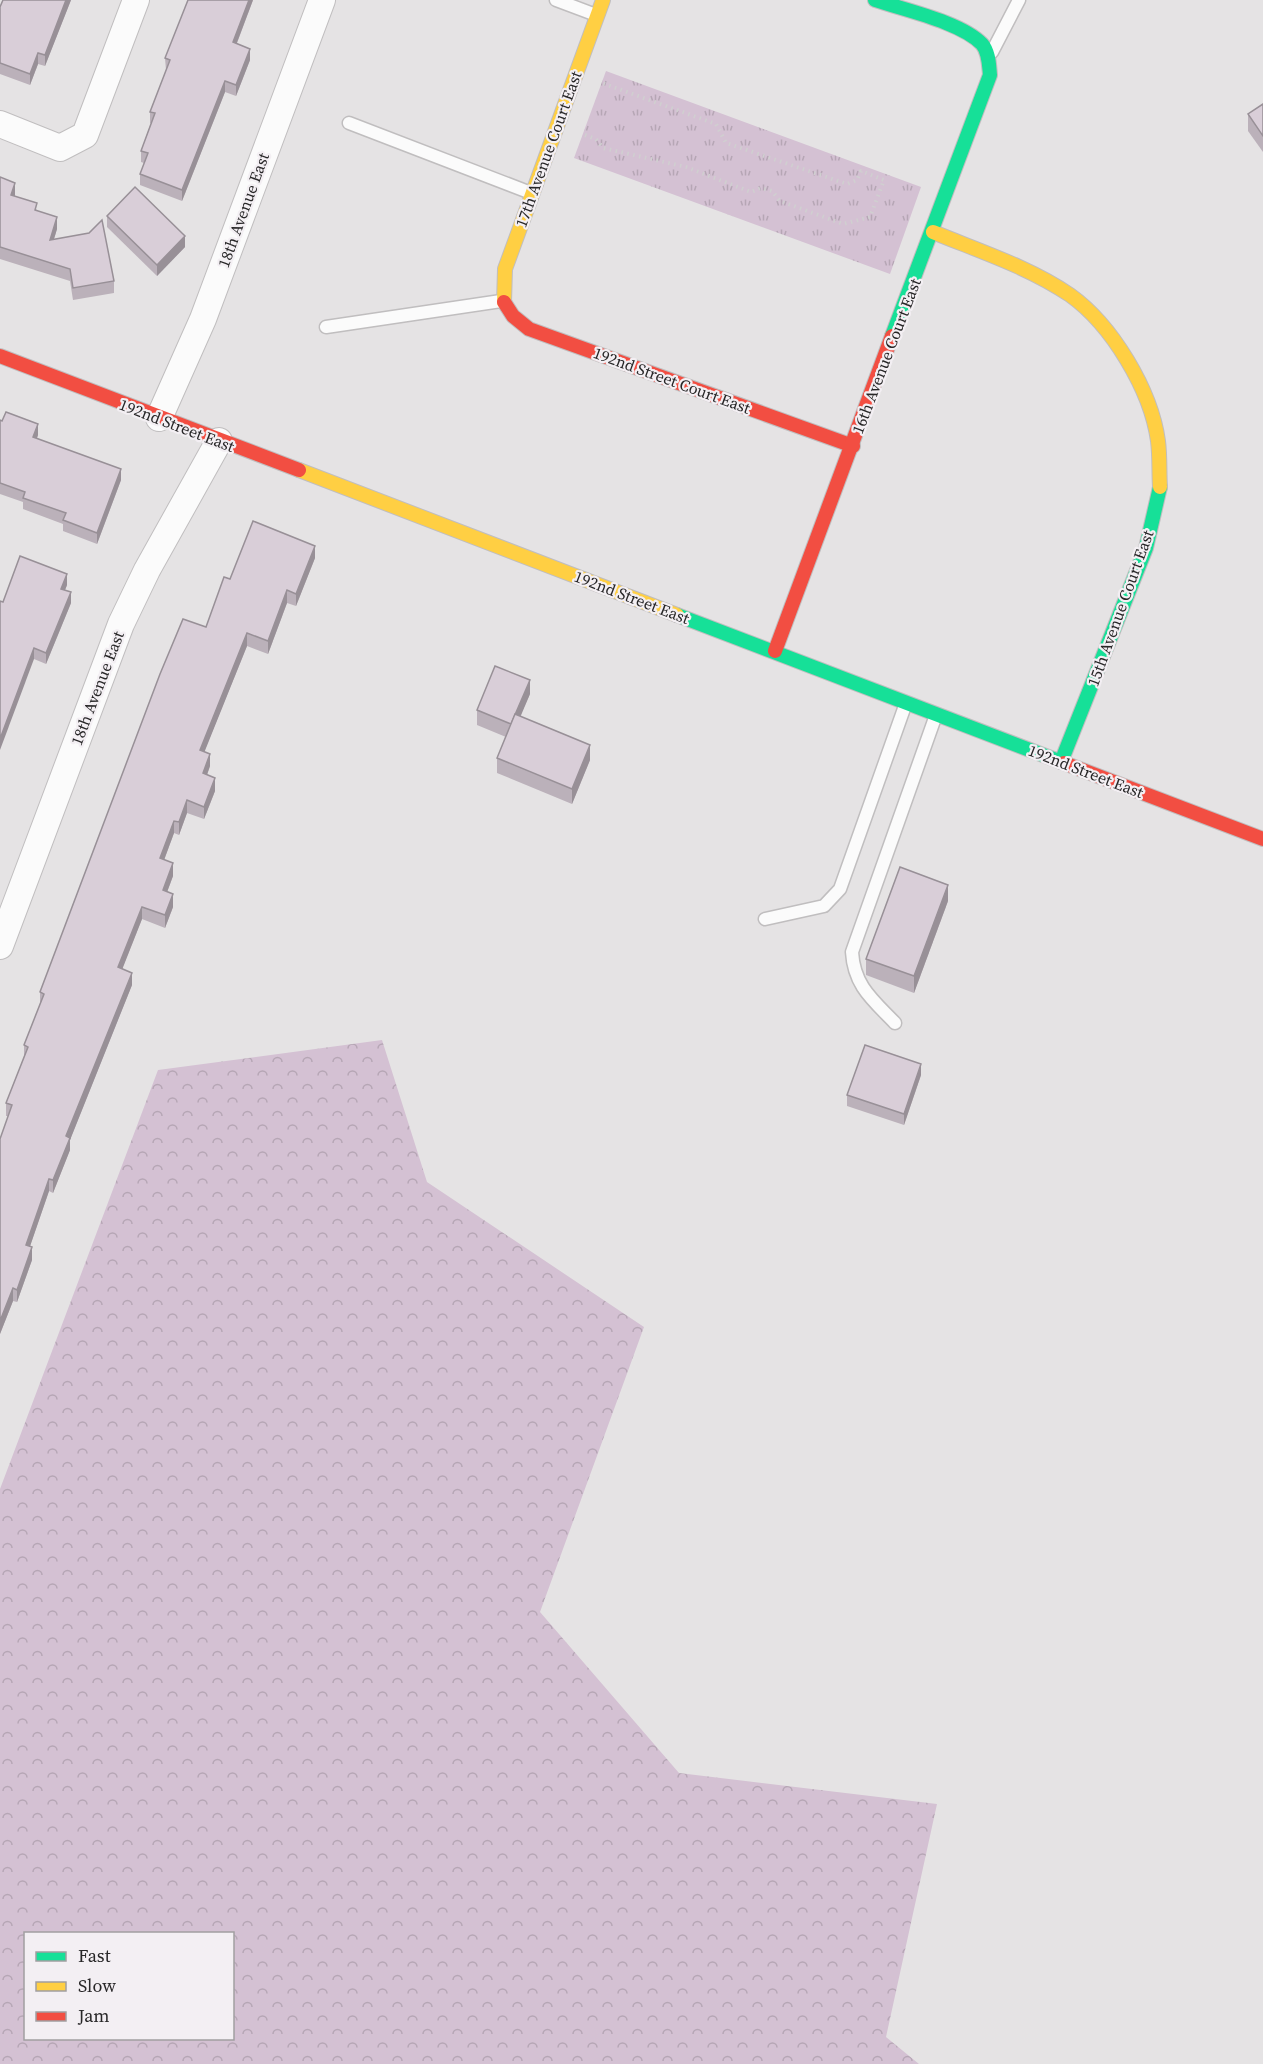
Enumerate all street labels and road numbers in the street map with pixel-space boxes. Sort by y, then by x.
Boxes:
street label: 17th Avenue Court East [509,67,587,230]
street label: 18th Avenue East [212,149,274,270]
street label: 16th Avenue Court East [846,274,926,437]
street label: 192nd Street Court East [590,341,754,419]
street label: 192nd Street East [116,393,238,457]
street label: 15th Avenue Court East [1081,526,1159,689]
street label: 192nd Street East [571,565,693,629]
street label: 18th Avenue East [65,627,129,748]
street label: 192nd Street East [1025,739,1147,803]

